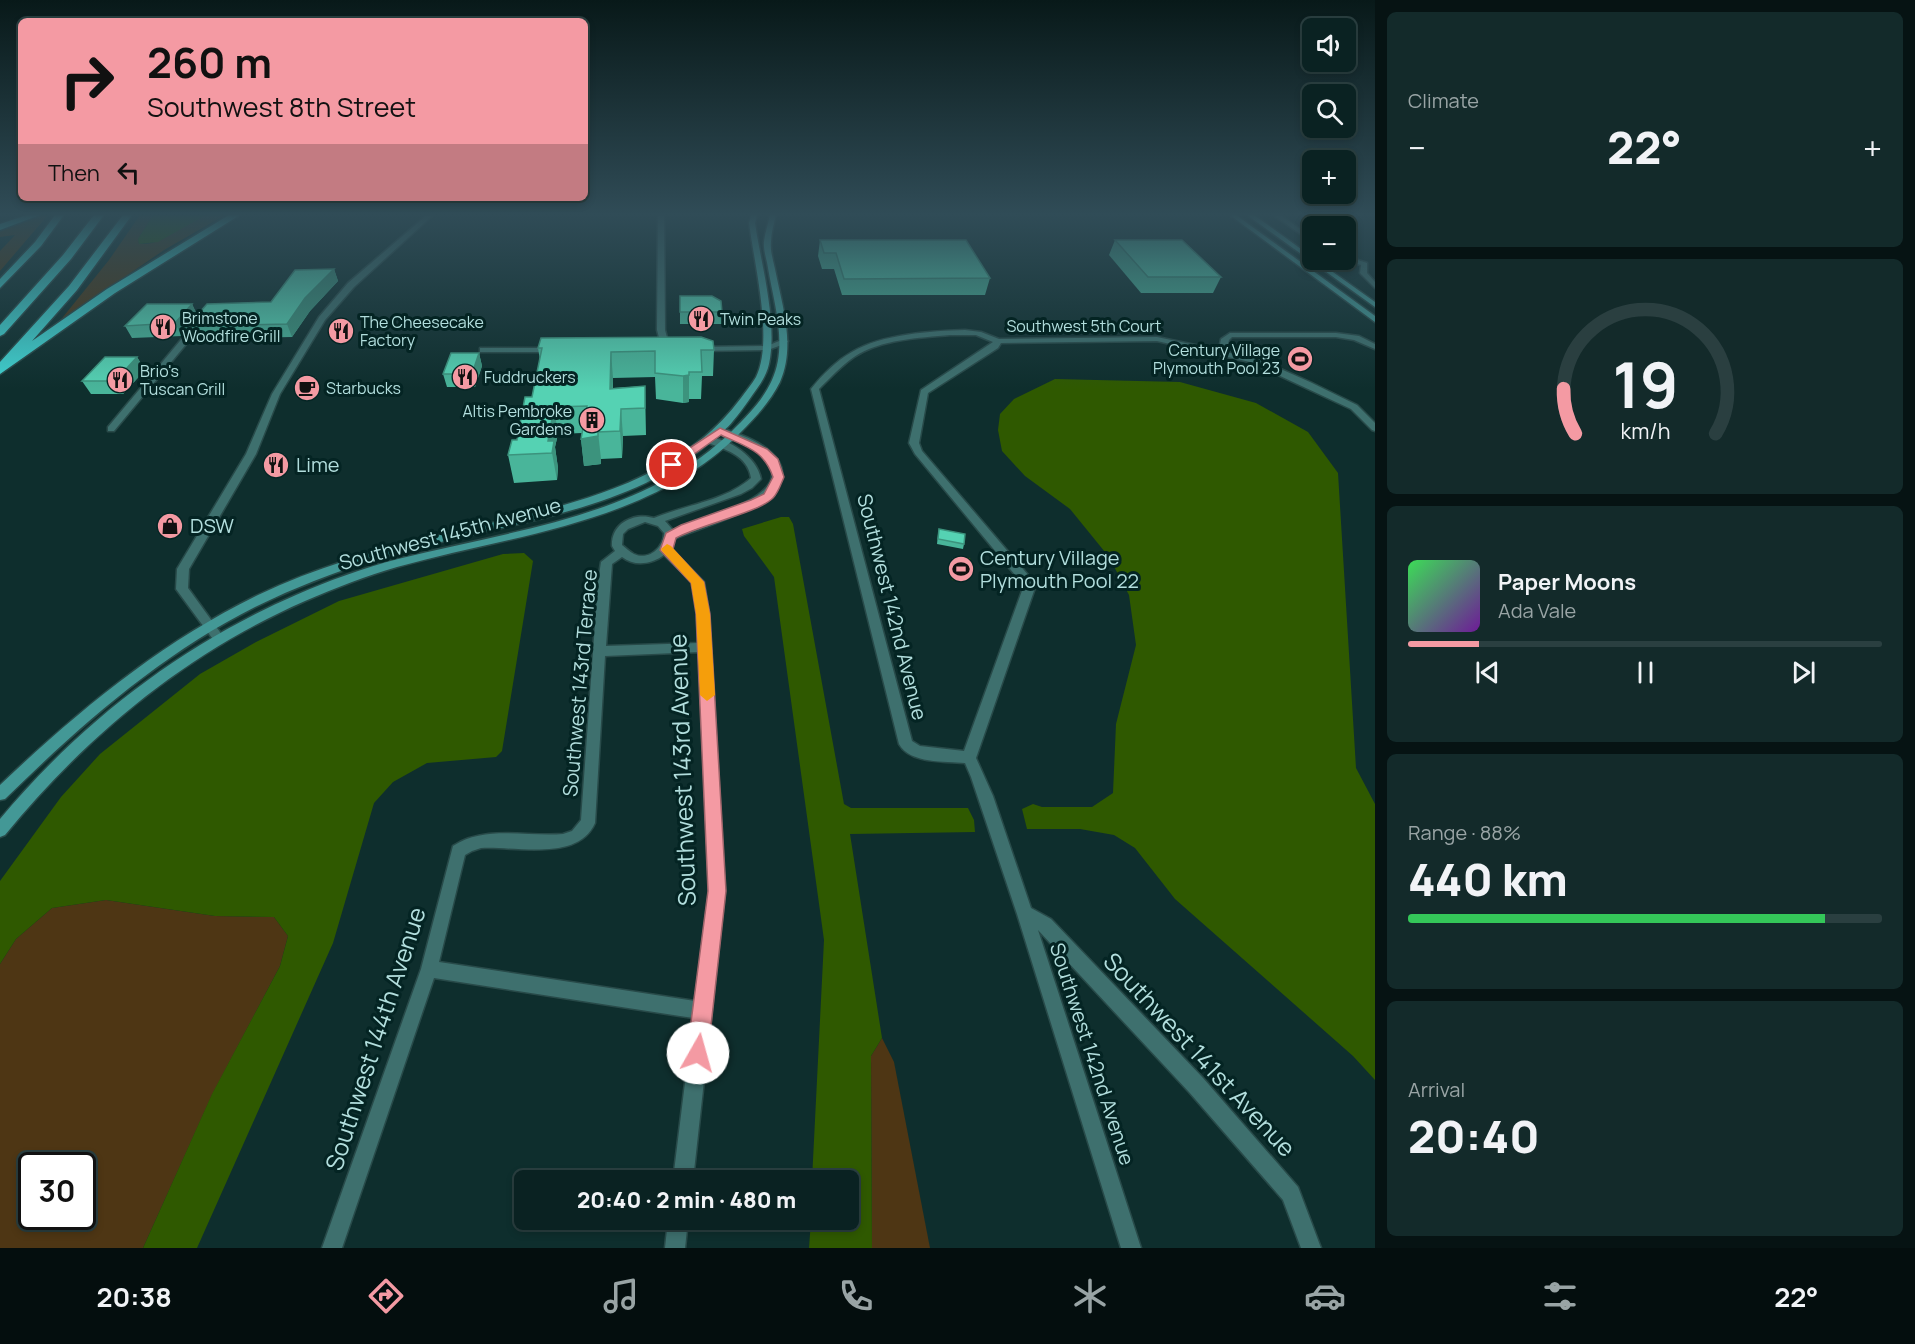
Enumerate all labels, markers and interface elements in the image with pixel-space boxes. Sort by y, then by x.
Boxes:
map controls [1302,18,1356,270]
button: sound [1302,18,1356,72]
text: 260 m [147,33,272,91]
icon: right [48,42,126,120]
button: search [1302,84,1356,138]
text: Climate [1408,87,1479,114]
text: Southwest 8th Street [147,88,416,125]
text: 22° [1607,116,1682,178]
text: − [1408,125,1426,170]
text: + [1863,125,1882,170]
button: + [1302,150,1356,204]
icon: left [112,156,145,189]
text: Then [48,158,100,188]
button: − [1302,216,1356,270]
restaurant icon: Twin Peaks [686,304,716,334]
place label: Brimstone Woodfire Grill [182,307,280,347]
place label: Twin Peaks [720,308,801,330]
place label: The Cheesecake Factory [360,311,484,351]
restaurant icon: Brimstone Woodfire Grill [148,312,178,342]
street label: Southwest 5th Court [1006,315,1162,337]
restaurant icon: The Cheesecake Factory [326,316,356,346]
place label: Century Village Plymouth Pool 23 [1153,339,1280,379]
text: 19 [1612,341,1678,427]
sports icon: Century Village Plymouth Pool 23 [1285,344,1315,374]
place label: Brio's Tuscan Grill [140,360,225,400]
restaurant icon: Fuddruckers [450,362,480,392]
restaurant icon: Brio's Tuscan Grill [105,365,135,395]
place label: Fuddruckers [484,366,576,388]
cafe icon: Starbucks [292,373,322,403]
place label: Starbucks [326,377,401,399]
place label: Altis Pembroke Gardens [462,400,572,440]
building icon: Altis Pembroke Gardens [577,405,607,435]
text: km/h [1620,416,1670,445]
pin [646,439,697,490]
icon: arrive [655,448,688,481]
restaurant icon: Lime [261,450,291,480]
place label: Lime [296,451,339,478]
street label: Southwest 145th Avenue [336,491,564,576]
street label: Southwest 142nd Avenue [851,491,934,723]
shop icon: DSW [155,511,185,541]
place label: DSW [190,512,234,539]
place label: Century Village Plymouth Pool 22 [980,544,1139,594]
sports icon: Century Village Plymouth Pool 22 [946,554,976,584]
text: Paper Moons [1498,567,1636,597]
street label: Southwest 143rd Terrace [556,568,603,798]
text: Ada Vale [1498,597,1576,624]
street label: Southwest 143rd Avenue [660,633,703,907]
icon: previous [1471,656,1504,689]
icon: pause [1629,656,1662,689]
icon: next [1787,656,1820,689]
text: Range · 88% [1408,819,1521,846]
text: 440 km [1408,848,1568,910]
street label: Southwest 144th Avenue [316,903,433,1174]
street label: Southwest 142nd Avenue [1044,939,1141,1168]
street label: Southwest 141st Avenue [1097,945,1304,1163]
position arrow [666,1021,730,1085]
text: Arrival [1408,1076,1465,1103]
text: 20:40 [1408,1105,1540,1167]
speed limit sign: 30 [18,1152,96,1230]
text: 20:40 · 2 min · 480 m [577,1185,796,1215]
icon: directions [365,1275,407,1317]
icon: music [600,1275,642,1317]
icon: phone [835,1275,877,1317]
icon: climate [1069,1275,1111,1317]
icon: car [1304,1275,1346,1317]
icon: filters [1539,1275,1581,1317]
text: 20:38 [96,1278,172,1315]
text: 22° [1774,1278,1818,1315]

